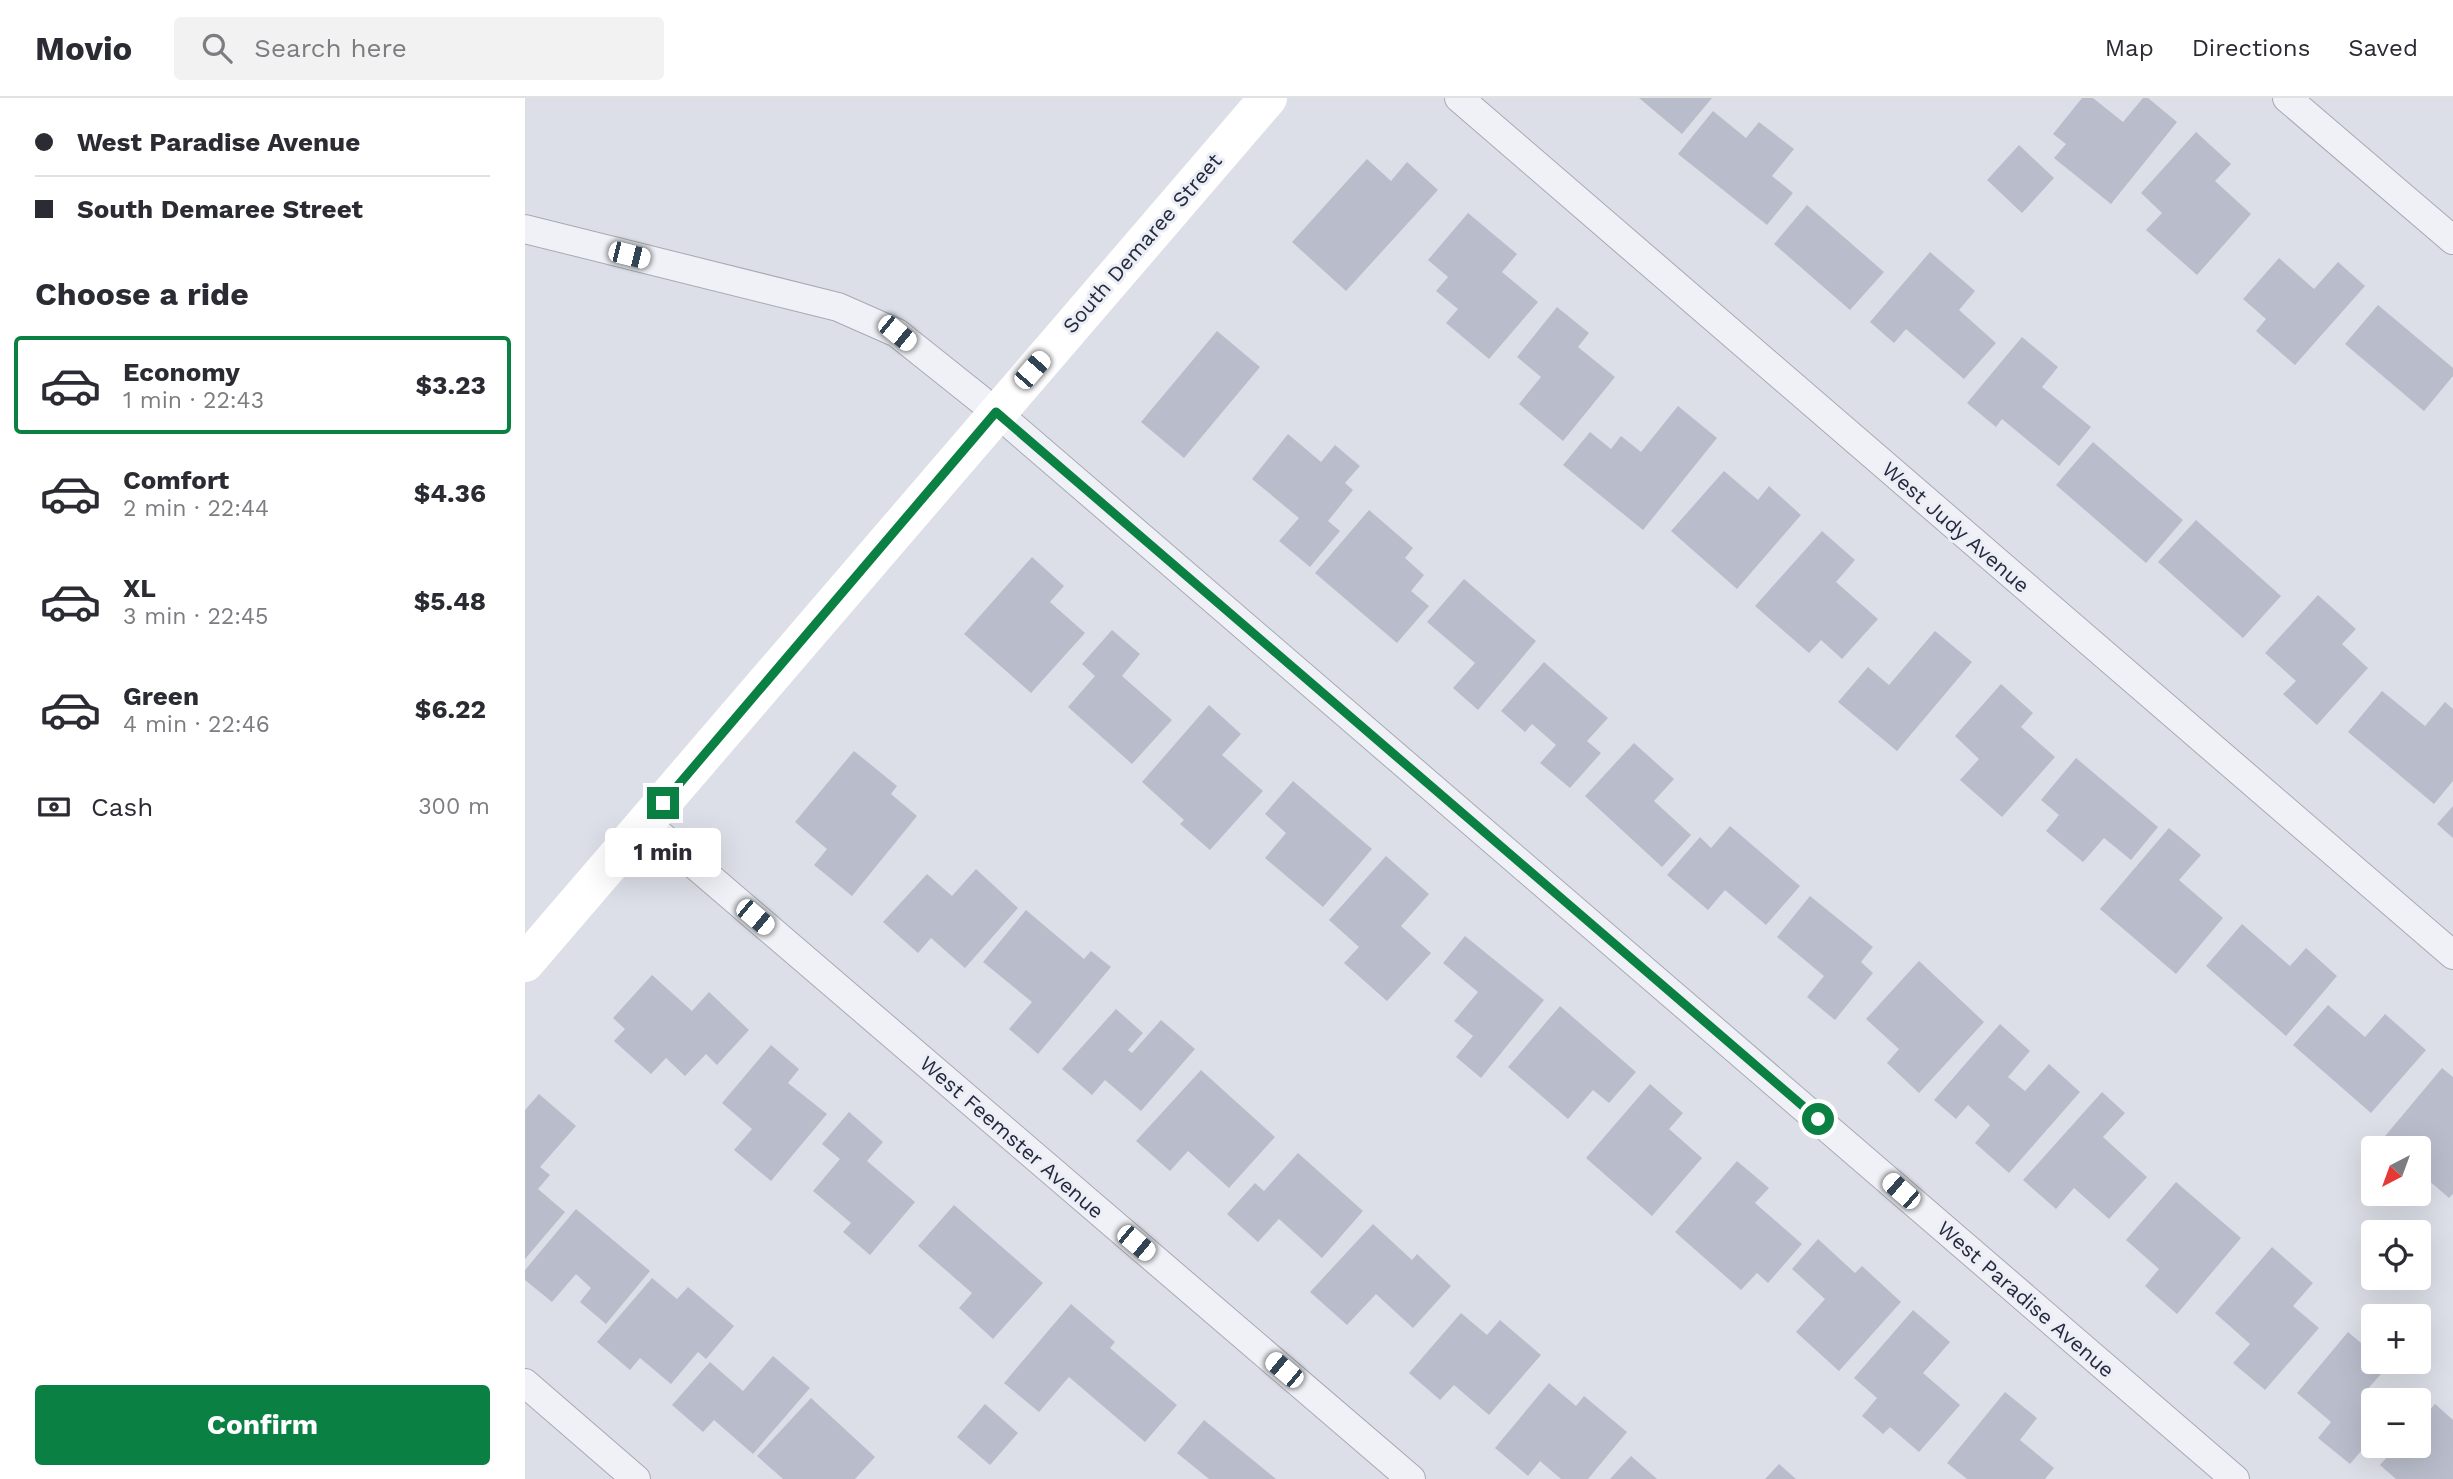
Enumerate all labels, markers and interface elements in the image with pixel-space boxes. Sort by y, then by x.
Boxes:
search box [174,17,664,80]
text: Movio [35,29,132,68]
icon: search [198,29,236,67]
text: Search here [254,33,407,63]
text: Map [2105,34,2154,62]
text: Directions [2192,34,2310,62]
text: Saved [2348,34,2418,62]
text: West Paradise Avenue [77,127,360,157]
street label: South Demaree Street [1057,148,1227,338]
text: South Demaree Street [77,194,363,224]
car [607,240,652,270]
text: Choose a ride [35,275,249,313]
car [875,312,920,354]
car [1011,347,1054,393]
icon: car [39,354,102,417]
text: Economy [123,357,240,387]
text: $3.23 [415,370,486,400]
text: 1 min · 22:43 [123,387,264,414]
street label: West Judy Avenue [1877,456,2035,598]
icon: car [39,462,102,525]
text: Comfort [123,465,229,495]
text: $4.36 [414,478,486,508]
text: 2 min · 22:44 [123,495,269,522]
icon: car [39,570,102,633]
text: XL [123,573,156,603]
text: $5.48 [414,586,486,616]
text: 3 min · 22:45 [123,603,268,630]
icon: car [39,678,102,741]
text: Green [123,681,199,711]
text: $6.22 [415,694,486,724]
text: 4 min · 22:46 [123,711,270,738]
route end [647,787,679,819]
icon: cash [35,788,73,826]
text: Cash [91,792,153,822]
text: 300 m [418,793,490,820]
callout: 1 min [605,828,721,876]
text: 1 min [633,839,693,866]
car [733,895,778,939]
street label: West Feemster Avenue [915,1050,1109,1224]
route start [1802,1103,1834,1135]
north arrow [2361,1136,2431,1206]
map controls [2361,1136,2431,1458]
car [1879,1169,1924,1213]
street label: West Paradise Avenue [1933,1215,2119,1383]
button: locate [2361,1220,2431,1290]
car [1114,1221,1159,1265]
button: + [2361,1304,2431,1374]
car [1262,1348,1307,1392]
button: Confirm [35,1385,490,1465]
button: − [2361,1388,2431,1458]

